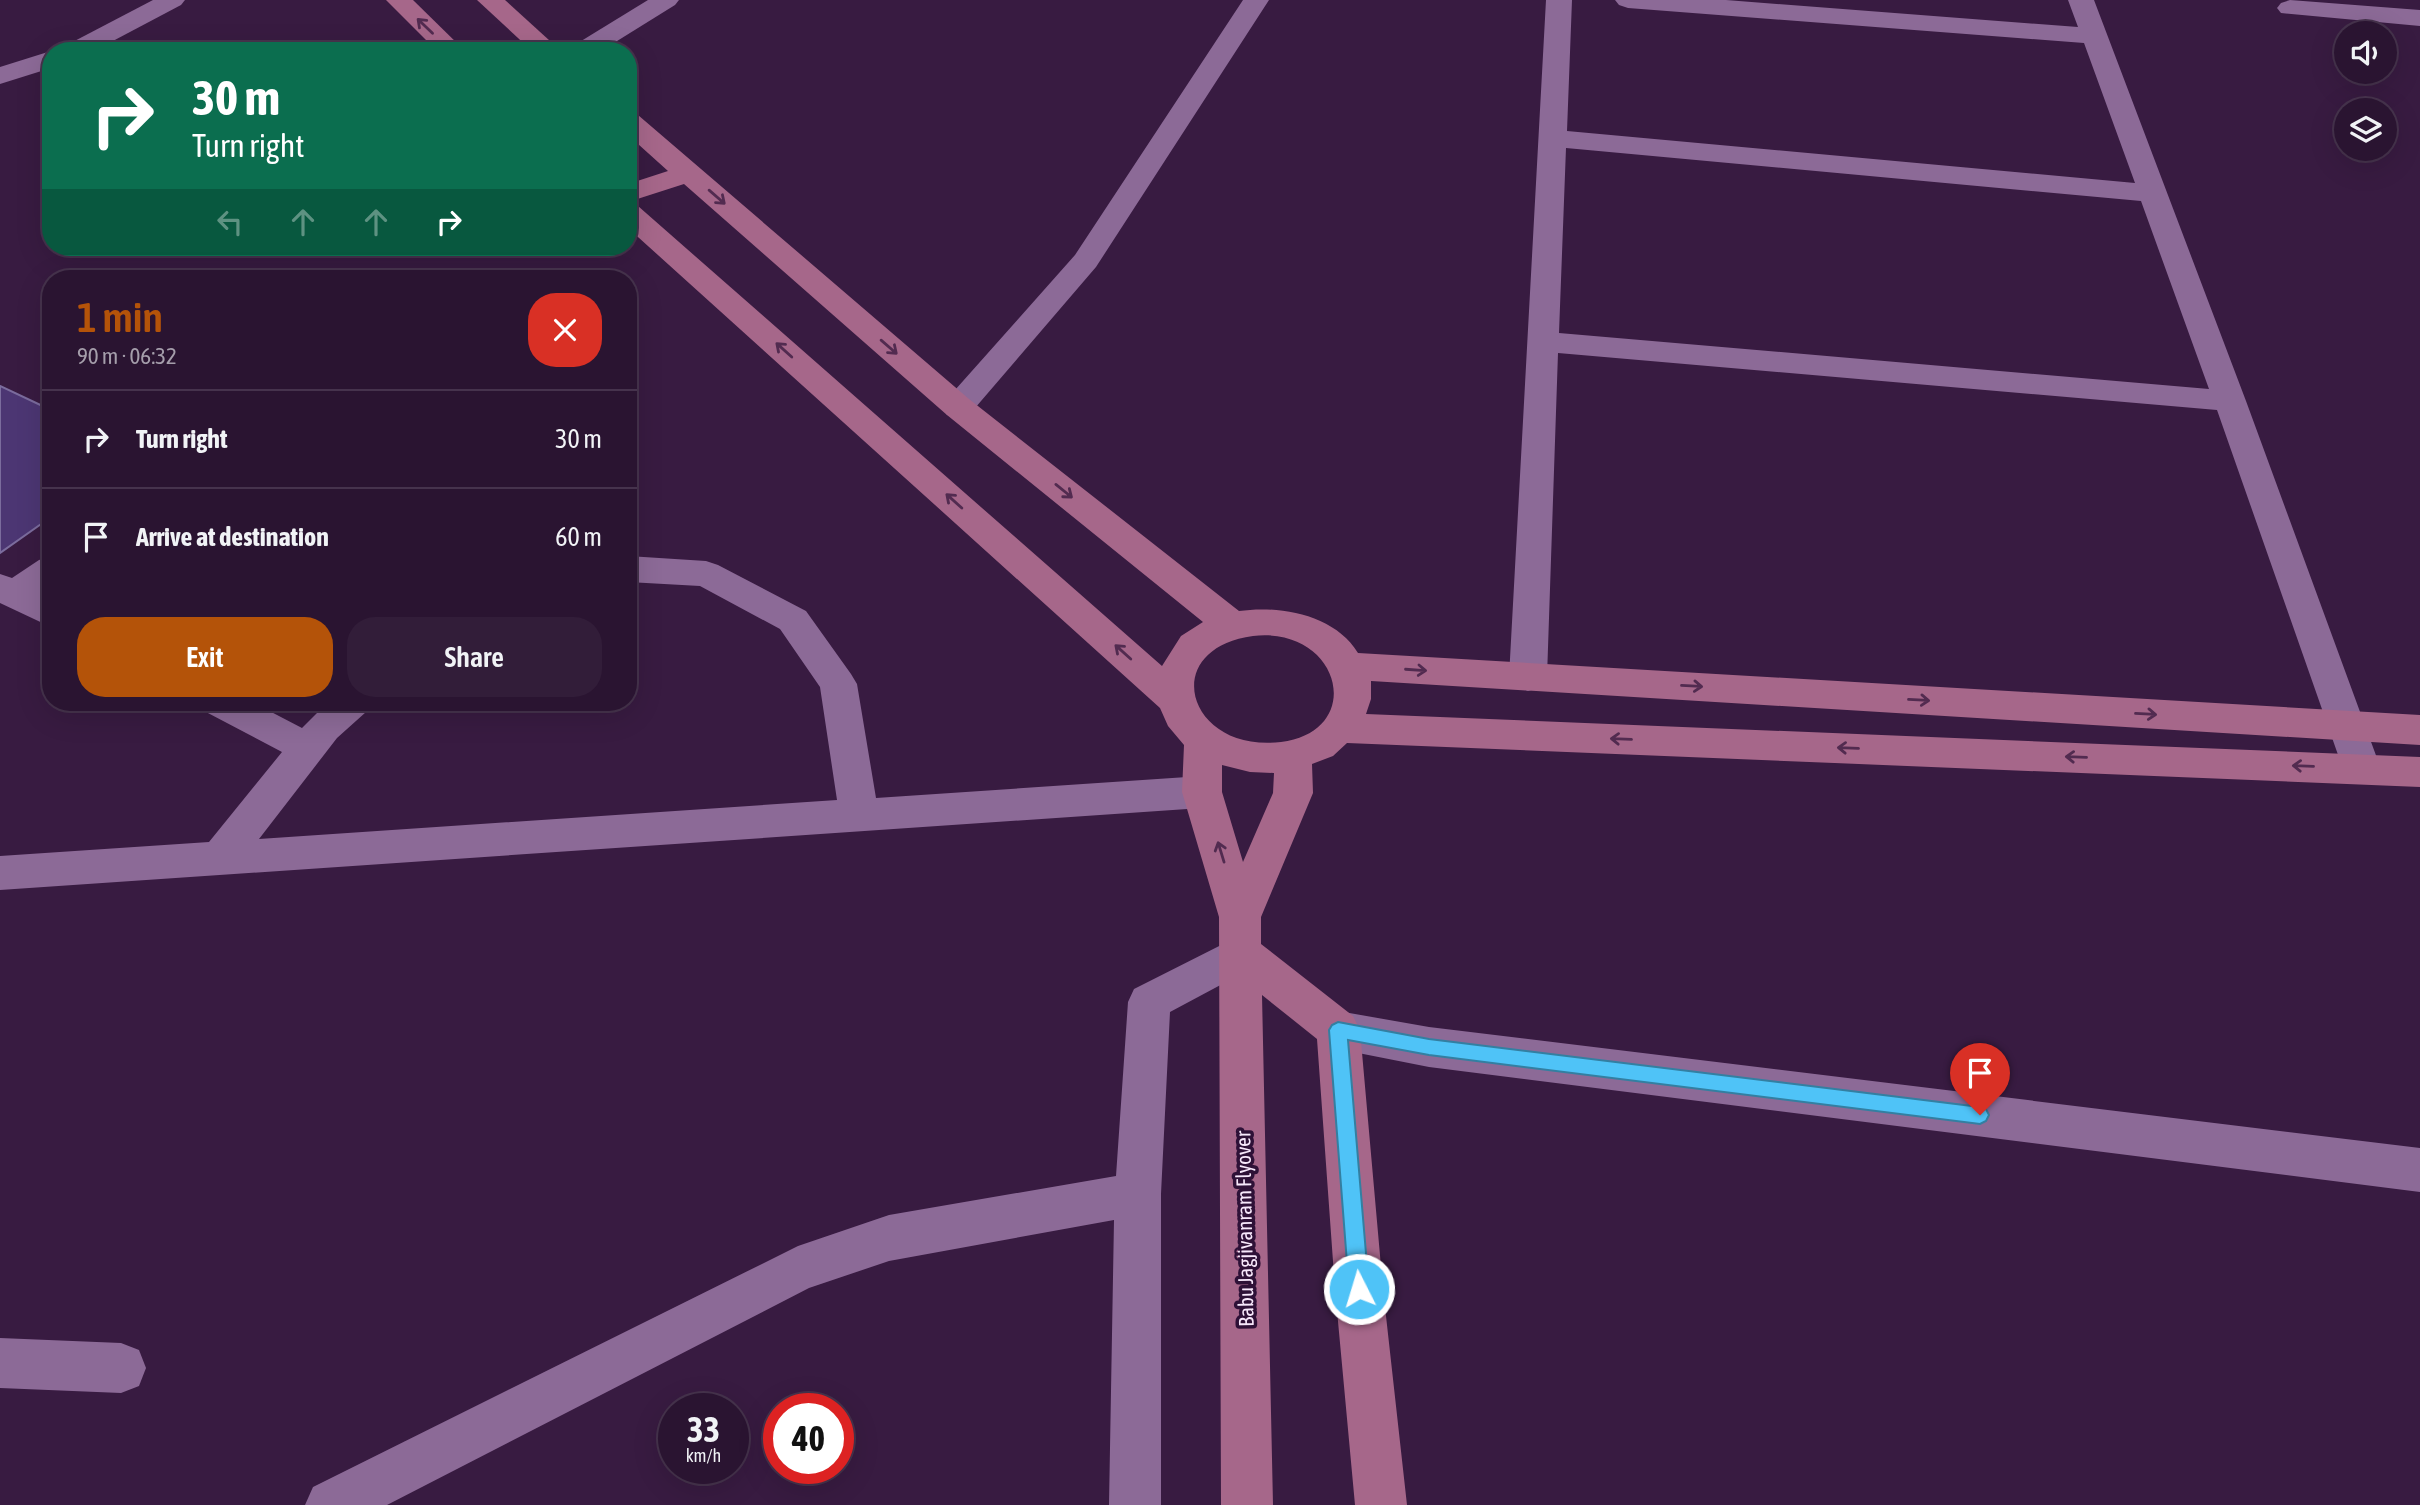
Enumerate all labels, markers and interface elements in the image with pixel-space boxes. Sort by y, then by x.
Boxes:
one-way arrow [417,17,434,34]
map controls [2334,21,2397,161]
button: sound [2334,21,2397,84]
text: 30 m [192,69,280,125]
icon: right [77,70,168,161]
button: layers [2334,98,2397,161]
text: Turn right [192,127,305,164]
one-way arrow [707,189,725,205]
icon: left [211,203,249,241]
icon: ahead [284,203,322,241]
icon: ahead [357,203,395,241]
icon: right [430,203,468,241]
text: 1 min [77,293,163,341]
button: close [528,293,602,367]
one-way arrow [879,339,897,355]
one-way arrow [775,342,793,358]
text: 90 m · 06:32 [77,343,177,369]
icon: right [77,420,115,458]
text: Turn right [136,424,227,454]
text: 30 m [555,424,602,454]
one-way arrow [1054,484,1073,499]
one-way arrow [945,493,963,509]
icon: arrive [77,518,115,556]
text: Arrive at destination [136,522,329,552]
text: 60 m [555,522,602,552]
button: Exit [77,617,333,697]
button: Share [347,617,602,697]
one-way arrow [1114,644,1132,660]
one-way arrow [1404,664,1427,677]
one-way arrow [1680,680,1703,693]
one-way arrow [1907,694,1930,707]
one-way arrow [2134,707,2157,720]
one-way arrow [1610,733,1633,746]
one-way arrow [1837,742,1860,755]
one-way arrow [2064,751,2087,764]
one-way arrow [2292,760,2315,773]
one-way arrow [1213,841,1226,863]
pin [1950,1043,2010,1115]
icon: arrive [1961,1054,1999,1092]
street label: Babu Jagjivanram Flyover [1230,1130,1258,1327]
position arrow [1322,1252,1396,1326]
speed limit sign: 40 [763,1393,854,1484]
text: 33 [687,1409,720,1449]
text: km/h [686,1445,721,1466]

